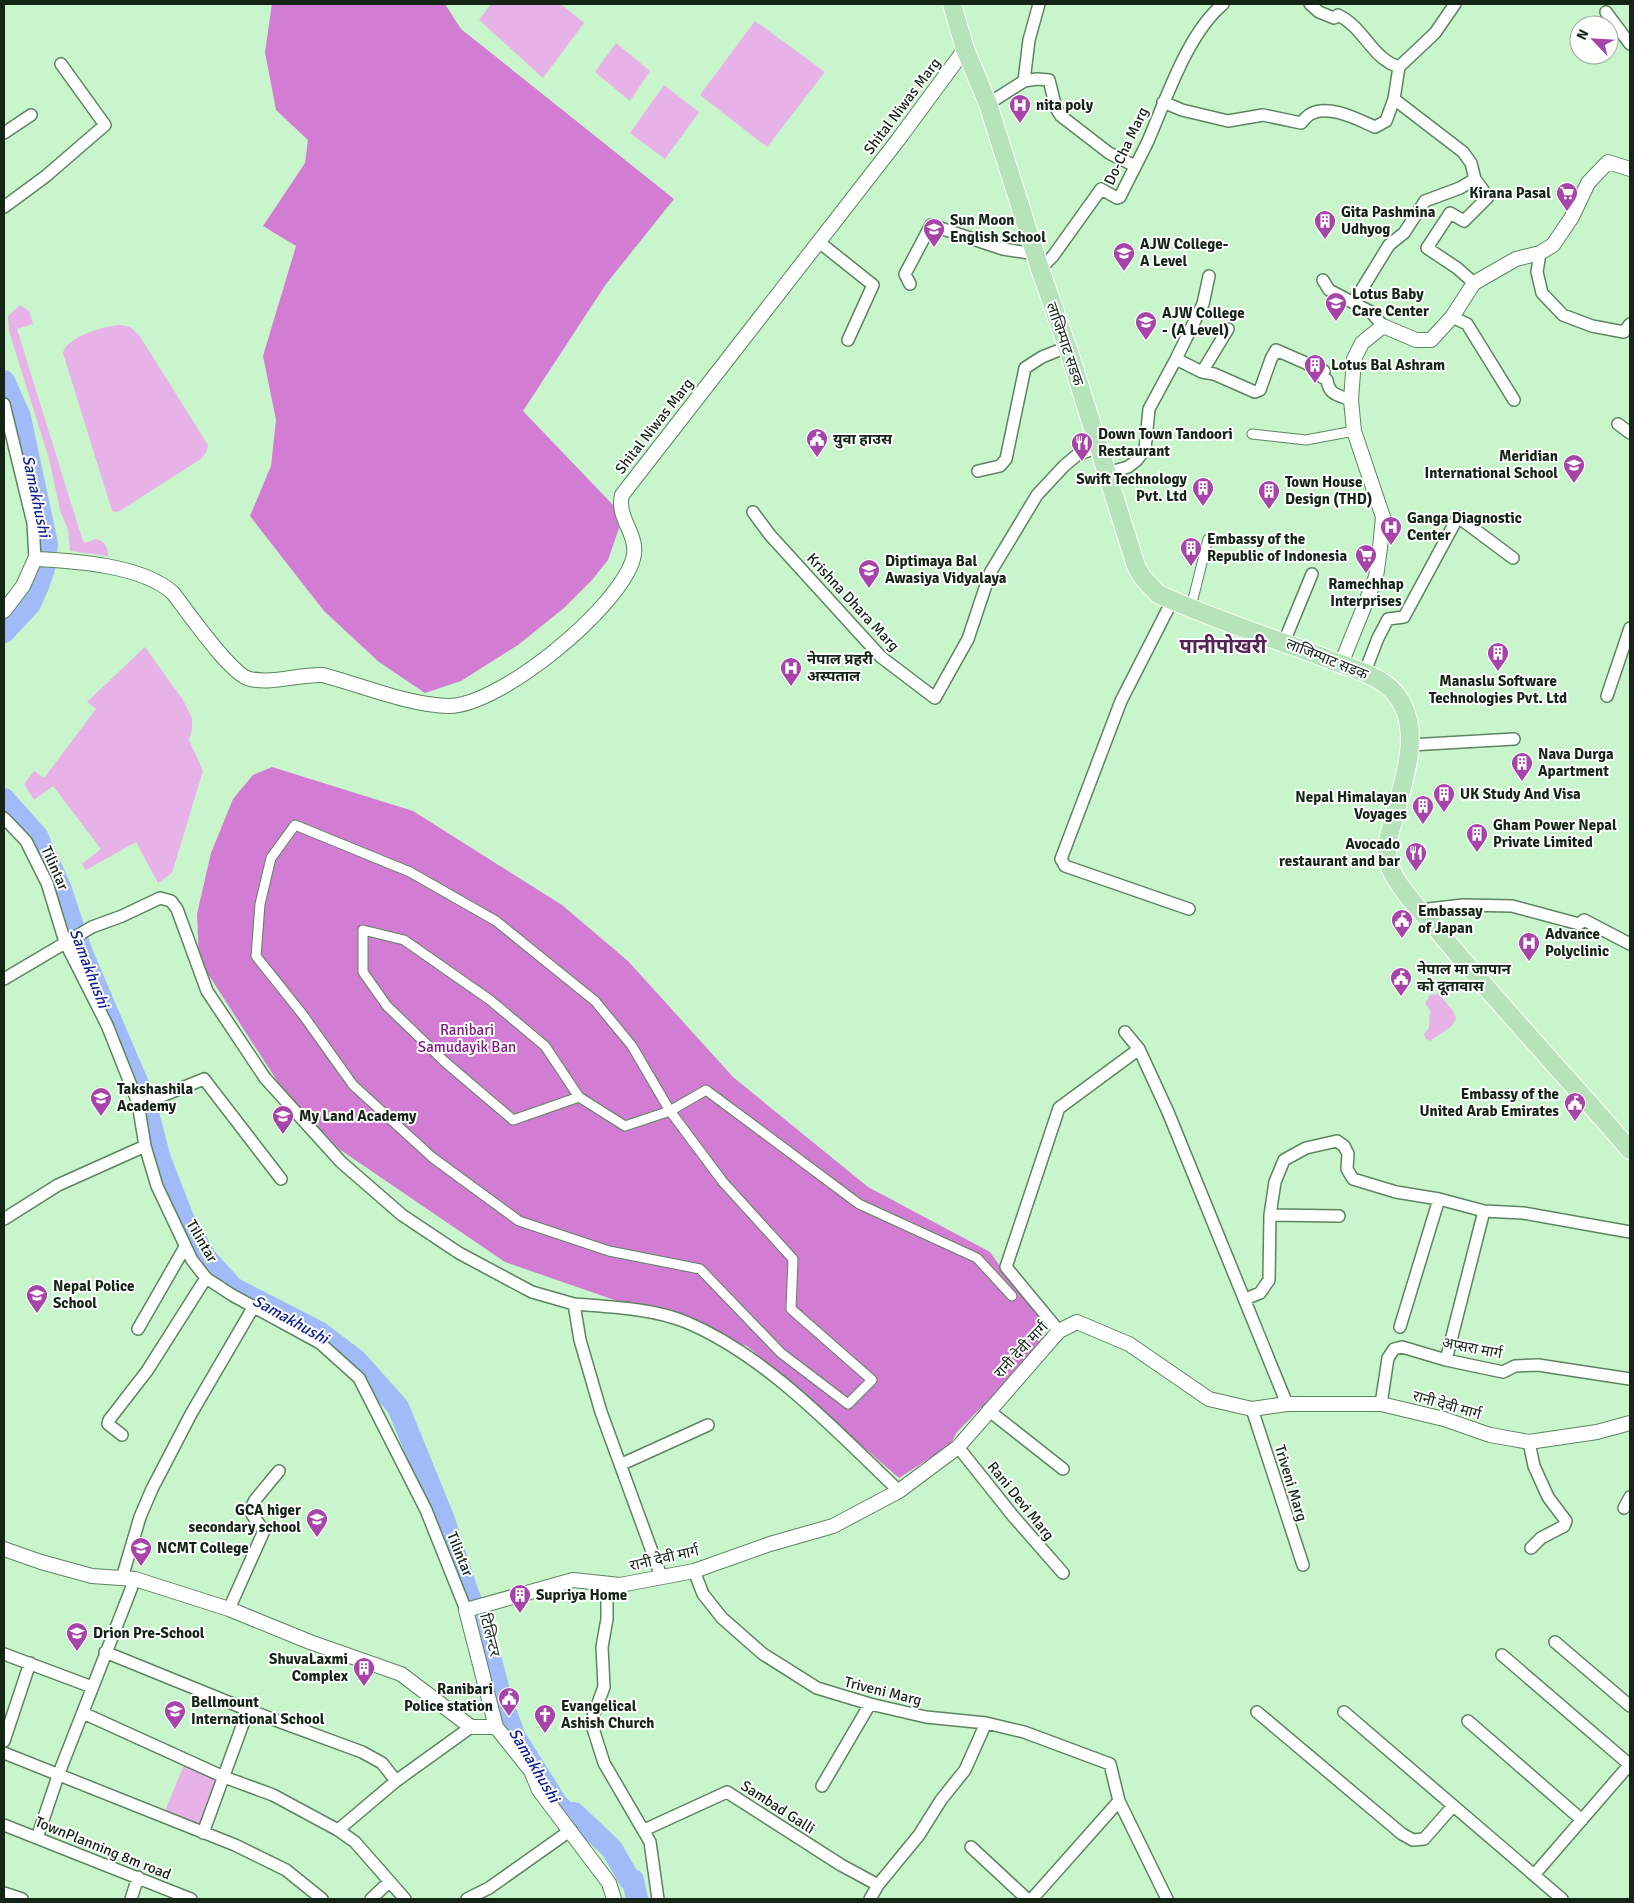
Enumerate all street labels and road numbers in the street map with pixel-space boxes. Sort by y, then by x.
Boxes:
street label: Shital Niwas Marg [860,54,944,158]
street label: Do-Cha Marg [1100,104,1152,188]
street label: लाजिम्पाट सडक [1042,300,1088,388]
street label: Shital Niwas Marg [611,375,697,477]
street label: Krishna Dhara Marg [803,549,903,655]
street label: लाजिम्पाट सडक [1283,634,1371,684]
street label: Tilintar [37,843,73,893]
street label: Tilintar [183,1216,222,1266]
street label: रानी देवी मार्ग [990,1317,1052,1382]
street label: अप्सरा मार्ग [1440,1333,1505,1363]
street label: रानी देवी मार्ग [1411,1387,1484,1424]
street label: Triveni Marg [1271,1443,1311,1523]
street label: Rani Devi Marg [984,1458,1058,1544]
street label: Tilintar [443,1529,477,1579]
street label: रानी देवी मार्ग [628,1541,701,1575]
street label: टिलिन्टर [476,1612,504,1659]
street label: Triveni Marg [842,1673,924,1709]
street label: Sambad Galli [738,1776,818,1838]
street label: TownPlanning 8m road [32,1812,174,1884]

